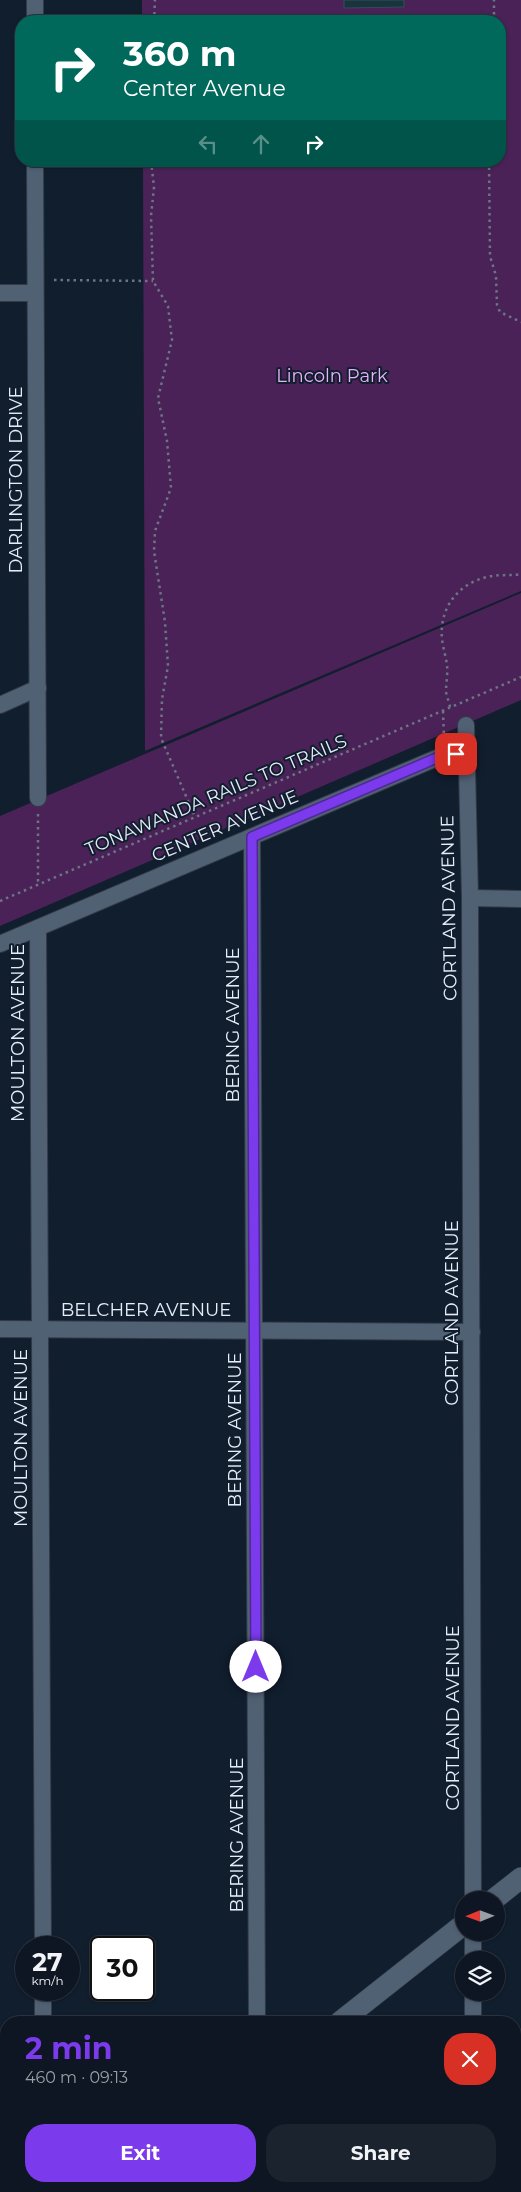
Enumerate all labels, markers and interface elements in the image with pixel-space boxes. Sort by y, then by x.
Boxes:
text: 360 m [123,32,236,75]
icon: right [40,35,105,100]
text: Center Avenue [123,75,286,102]
icon: left [194,130,222,158]
icon: ahead [247,130,275,158]
icon: right [300,130,328,158]
park label: Lincoln Park [276,365,388,387]
street label: DARLINGTON DRIVE [5,386,27,574]
street label: TONAWANDA RAILS TO TRAILS [82,730,350,860]
pin [435,733,477,775]
icon: arrive [442,740,470,768]
street label: CENTER AVENUE [148,785,302,867]
street label: CORTLAND AVENUE [436,815,462,1001]
street label: MOULTON AVENUE [7,944,29,1122]
street label: BERING AVENUE [222,948,244,1102]
street label: CORTLAND AVENUE [441,1220,463,1406]
street label: BELCHER AVENUE [61,1299,231,1321]
street label: MOULTON AVENUE [10,1349,32,1527]
street label: BERING AVENUE [224,1353,246,1507]
street label: CORTLAND AVENUE [442,1625,464,1811]
position arrow [229,1640,281,1692]
street label: BERING AVENUE [226,1758,248,1912]
north arrow [455,1891,505,1941]
map controls [455,1891,505,2001]
speed limit sign: 30 [90,1936,155,2001]
text: 27 [32,1947,63,1977]
button: layers [455,1951,505,2001]
text: km/h [31,1973,64,1988]
text: 2 min [25,2030,112,2067]
button: close [444,2033,496,2085]
text: 460 m · 09:13 [25,2068,128,2087]
button: Exit [25,2124,256,2182]
button: Share [266,2124,496,2182]

